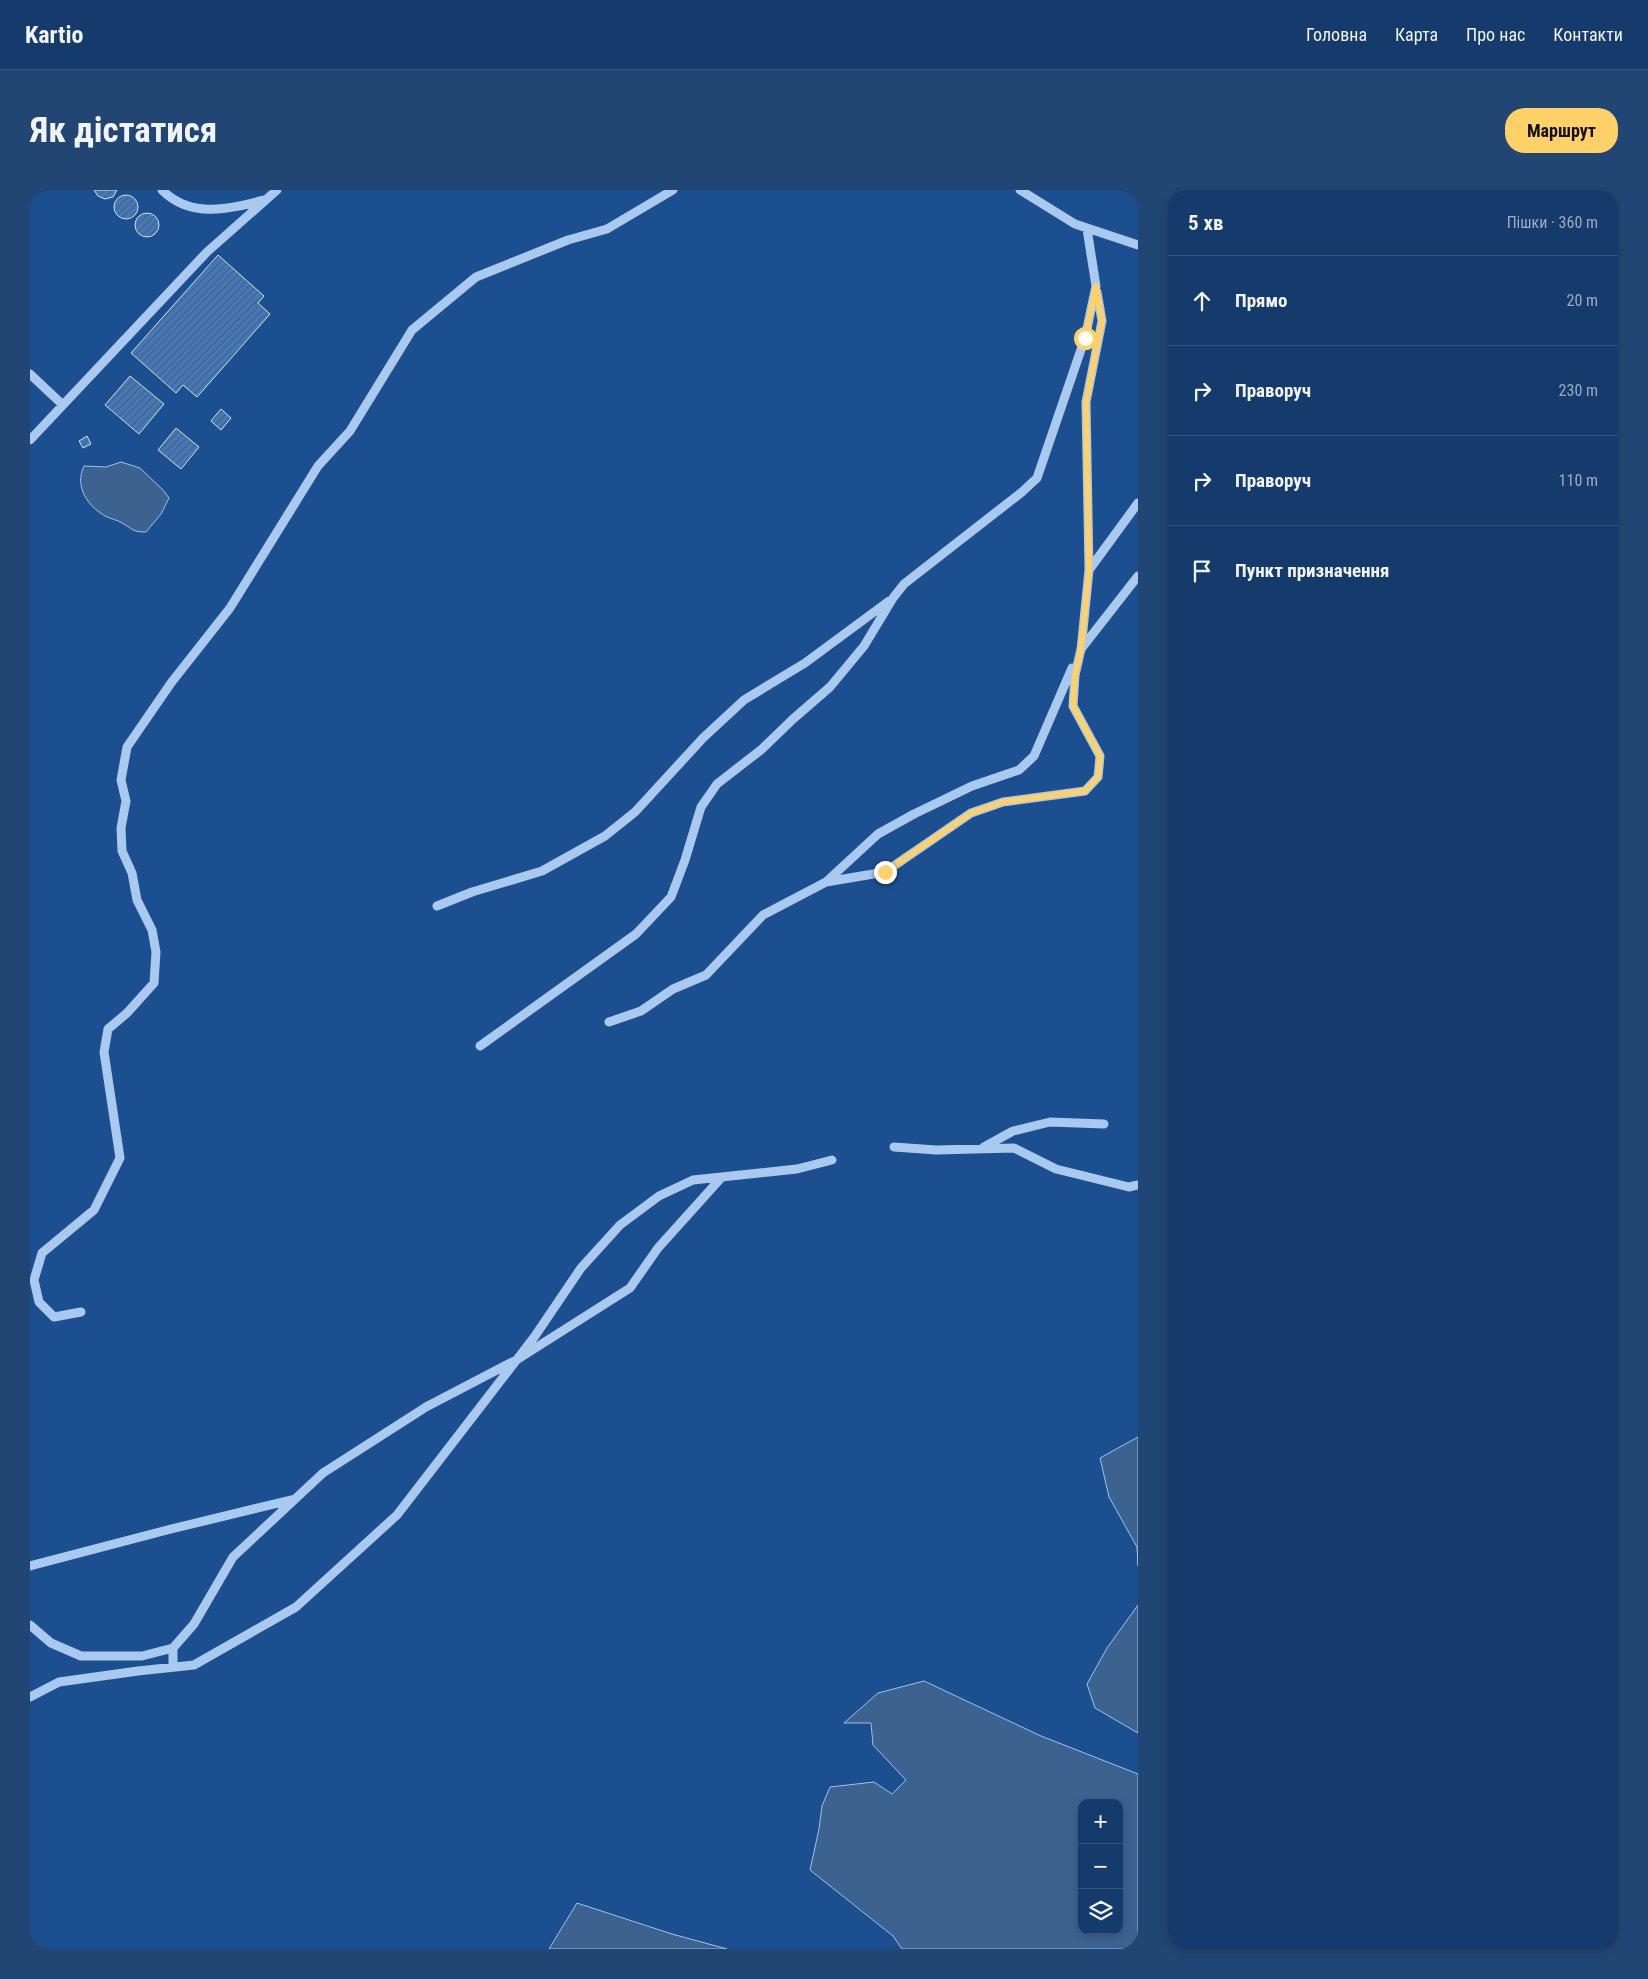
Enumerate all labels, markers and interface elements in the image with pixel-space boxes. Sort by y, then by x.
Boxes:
text: Kartio [25,21,83,49]
text: Головна [1306,24,1367,45]
text: Карта [1395,24,1438,45]
text: Про нас [1466,24,1525,45]
text: Контакти [1553,24,1623,45]
button: Маршрут [1505,108,1618,153]
text: Як дістатися [30,110,217,151]
text: 5 хв [1188,211,1223,235]
text: Пішки · 360 m [1507,213,1598,232]
icon: ahead [1188,287,1216,315]
text: Прямо [1235,289,1288,312]
text: 20 m [1566,291,1598,310]
route start [1074,327,1097,350]
icon: right [1188,377,1216,405]
text: Праворуч [1235,379,1311,402]
text: 230 m [1559,381,1598,400]
icon: right [1188,467,1216,495]
text: Праворуч [1235,469,1311,492]
text: 110 m [1559,471,1598,490]
icon: arrive [1188,557,1216,585]
text: Пункт призначення [1235,559,1389,582]
route end [874,861,897,884]
map controls [1078,1799,1123,1934]
button: + [1078,1799,1123,1844]
button: − [1078,1844,1123,1889]
button: layers [1078,1889,1123,1934]

